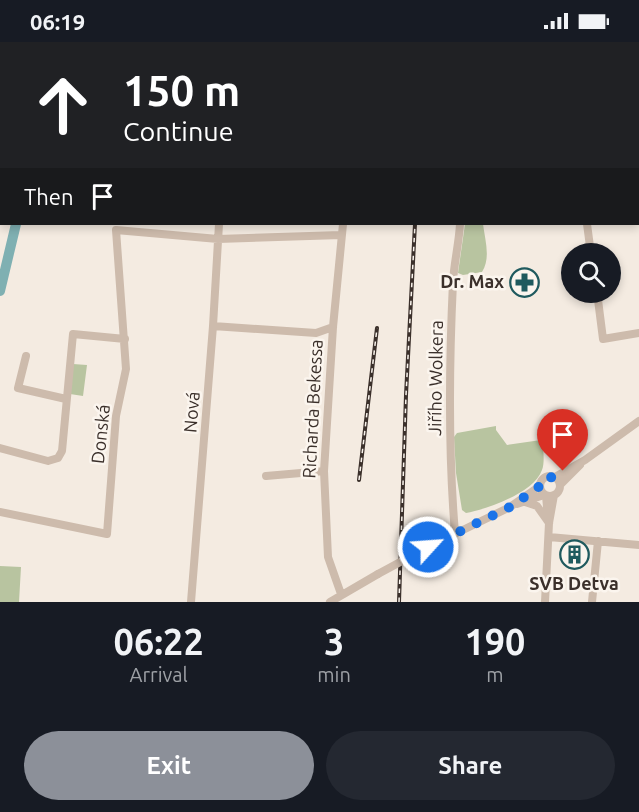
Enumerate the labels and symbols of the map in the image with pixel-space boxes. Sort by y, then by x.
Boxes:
pharmacy icon: Dr. Max [509,266,541,298]
place label: Dr. Max [440,271,504,291]
street label: Jiřího Wolkera [424,320,446,436]
street label: Richarda Bekessa [298,339,326,479]
street label: Nová [179,390,203,433]
street label: Donská [87,403,113,465]
pin [537,409,588,471]
position arrow [396,515,460,579]
building icon: SVB Detva [558,539,590,571]
place label: SVB Detva [529,573,619,593]

